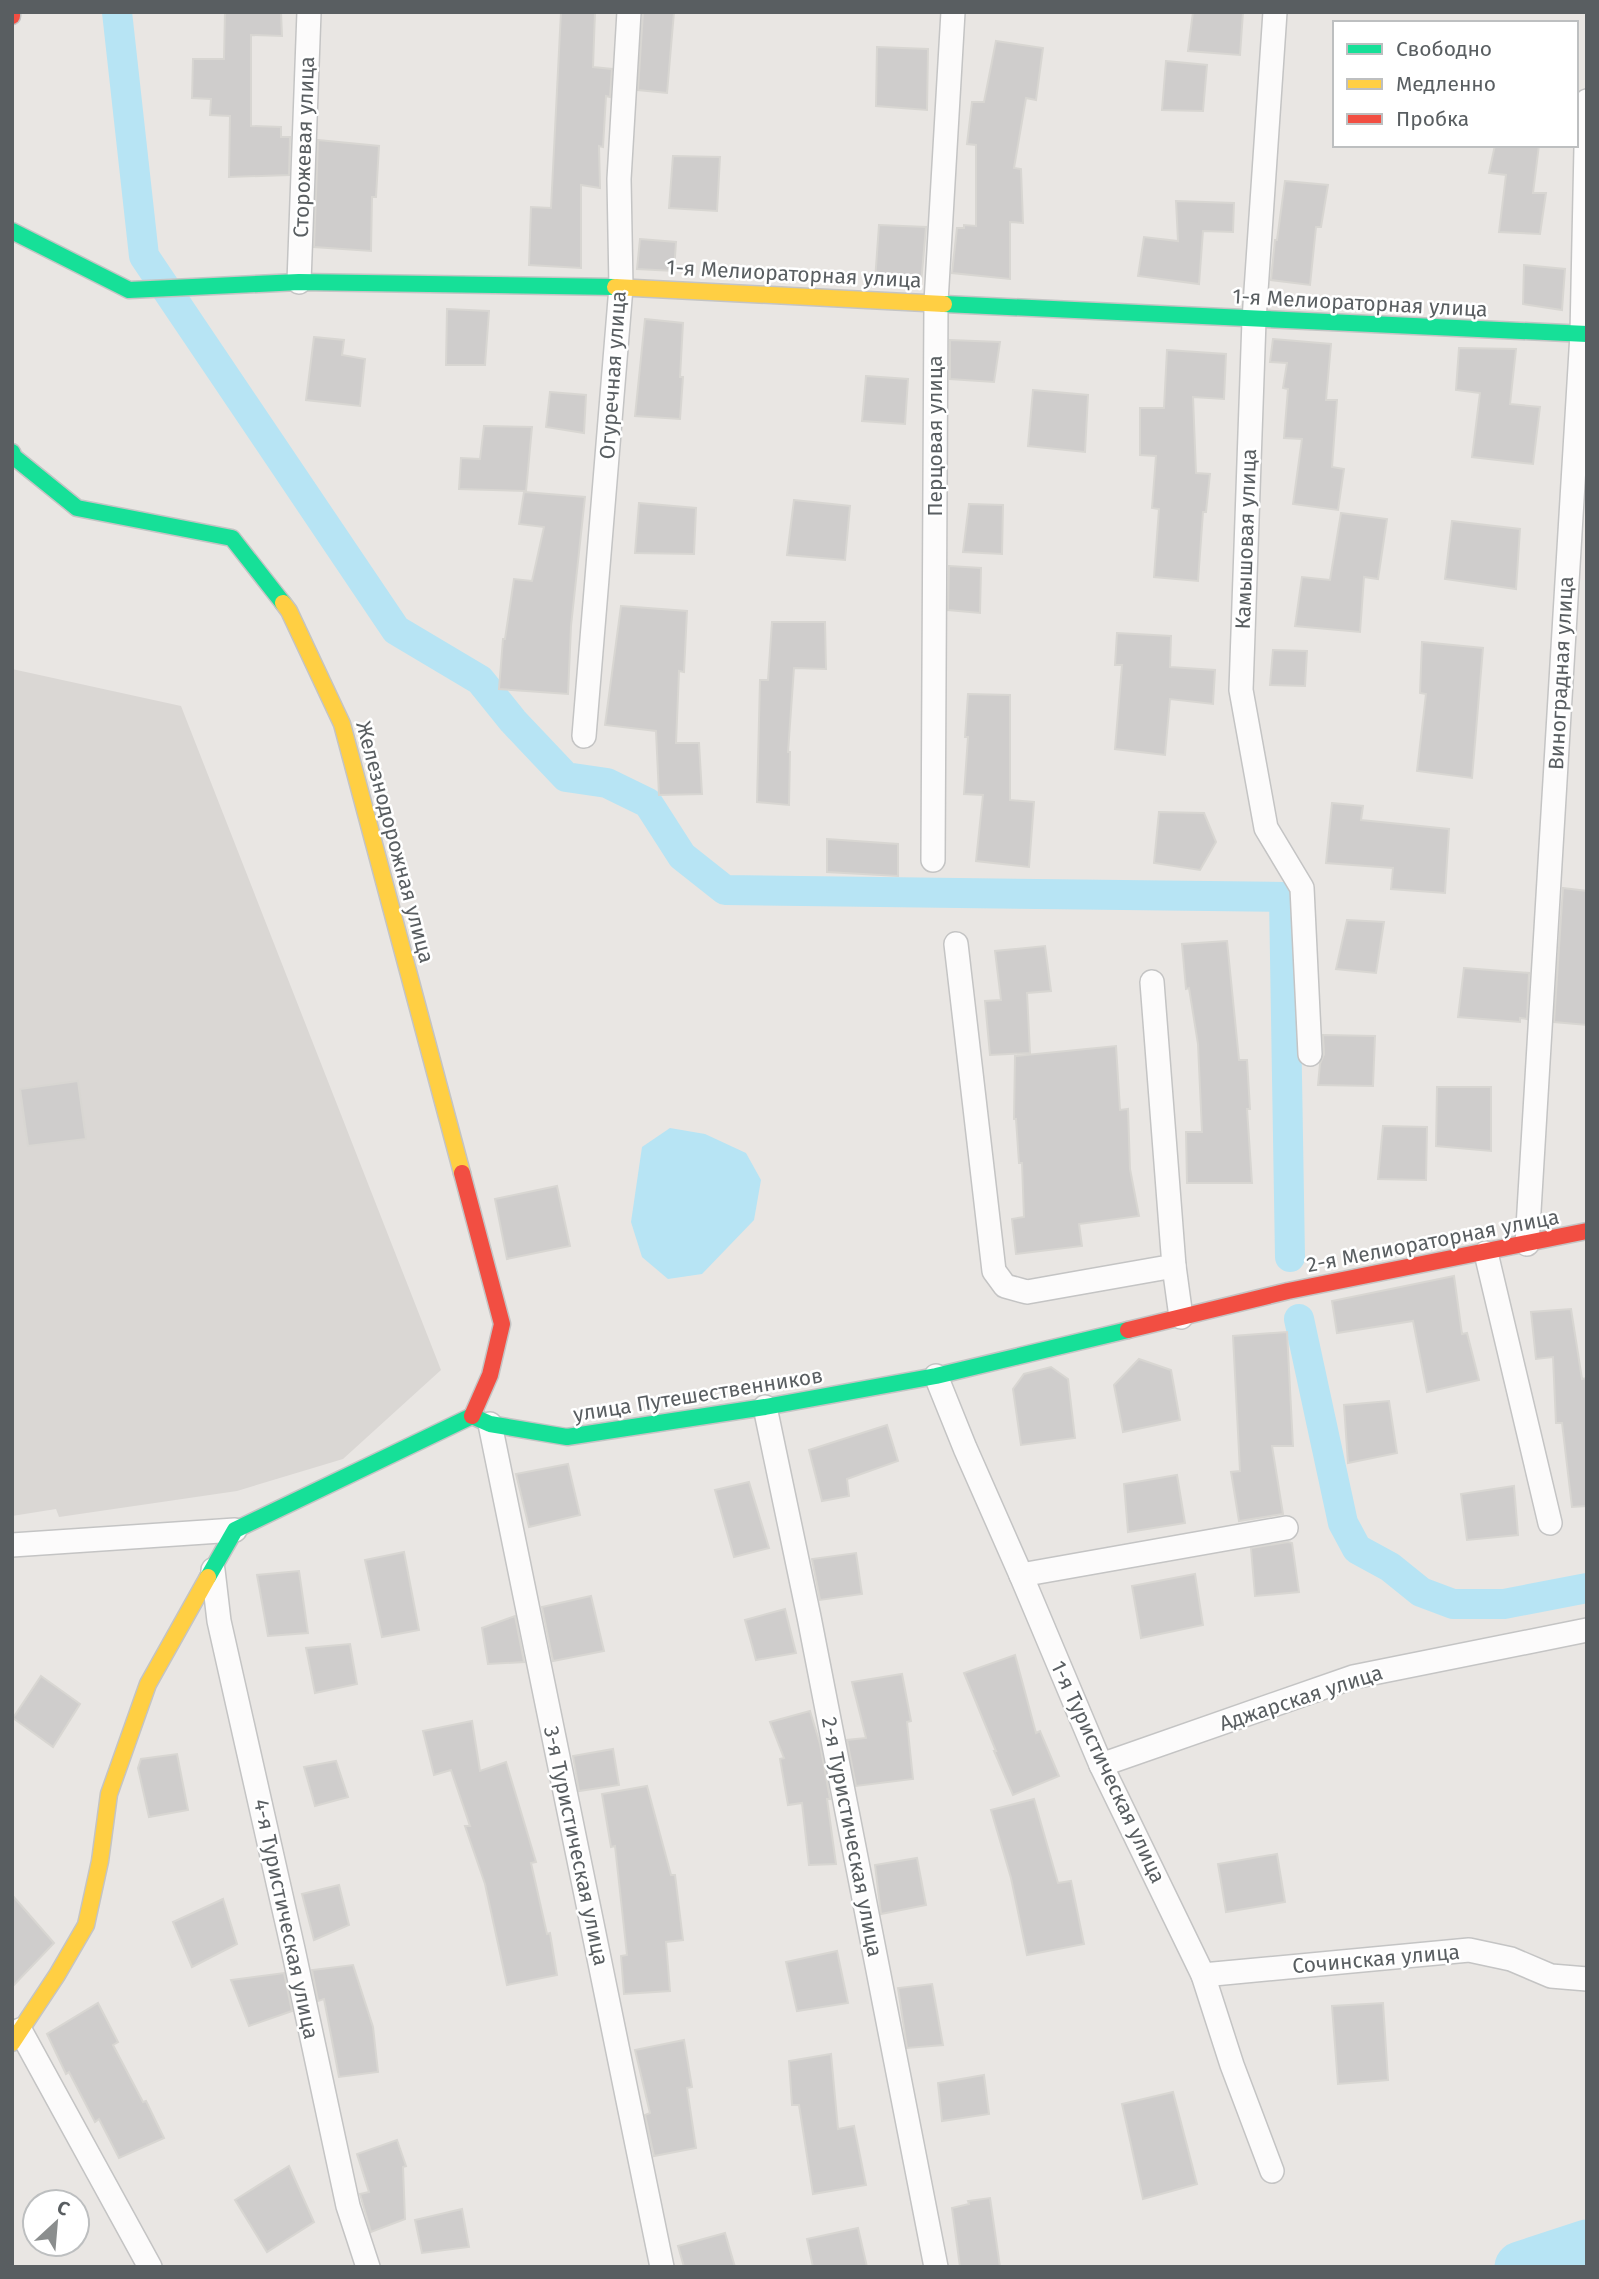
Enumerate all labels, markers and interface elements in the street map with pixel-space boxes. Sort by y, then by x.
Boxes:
legend [1333,21,1578,147]
text: Свободно [1396,36,1492,62]
street label: Сторожевая улица [288,56,320,238]
text: Медленно [1396,71,1496,97]
text: Пробка [1396,106,1469,132]
street label: 1-я Мелиораторная улица [666,254,922,294]
street label: 1-я Мелиораторная улица [1232,283,1488,323]
street label: Огуречная улица [594,290,632,460]
street label: Перцовая улица [922,355,948,517]
street label: Камышовая улица [1230,448,1262,630]
street label: Виноградная улица [1543,575,1579,771]
street label: Железнодорожная улица [350,718,440,966]
street label: 2-я Мелиораторная улица [1305,1204,1561,1278]
street label: улица Путешественников [571,1362,825,1428]
street label: 1-я Туристическая улица [1045,1657,1171,1887]
street label: Аджарская улица [1216,1659,1386,1737]
street label: 2-я Туристическая улица [816,1715,888,1959]
street label: 3-я Туристическая улица [538,1724,614,1968]
street label: 4-я Туристическая улица [248,1797,324,2041]
street label: Сочинская улица [1291,1939,1461,1979]
north arrow [21,2188,91,2258]
text: С [53,2195,73,2221]

